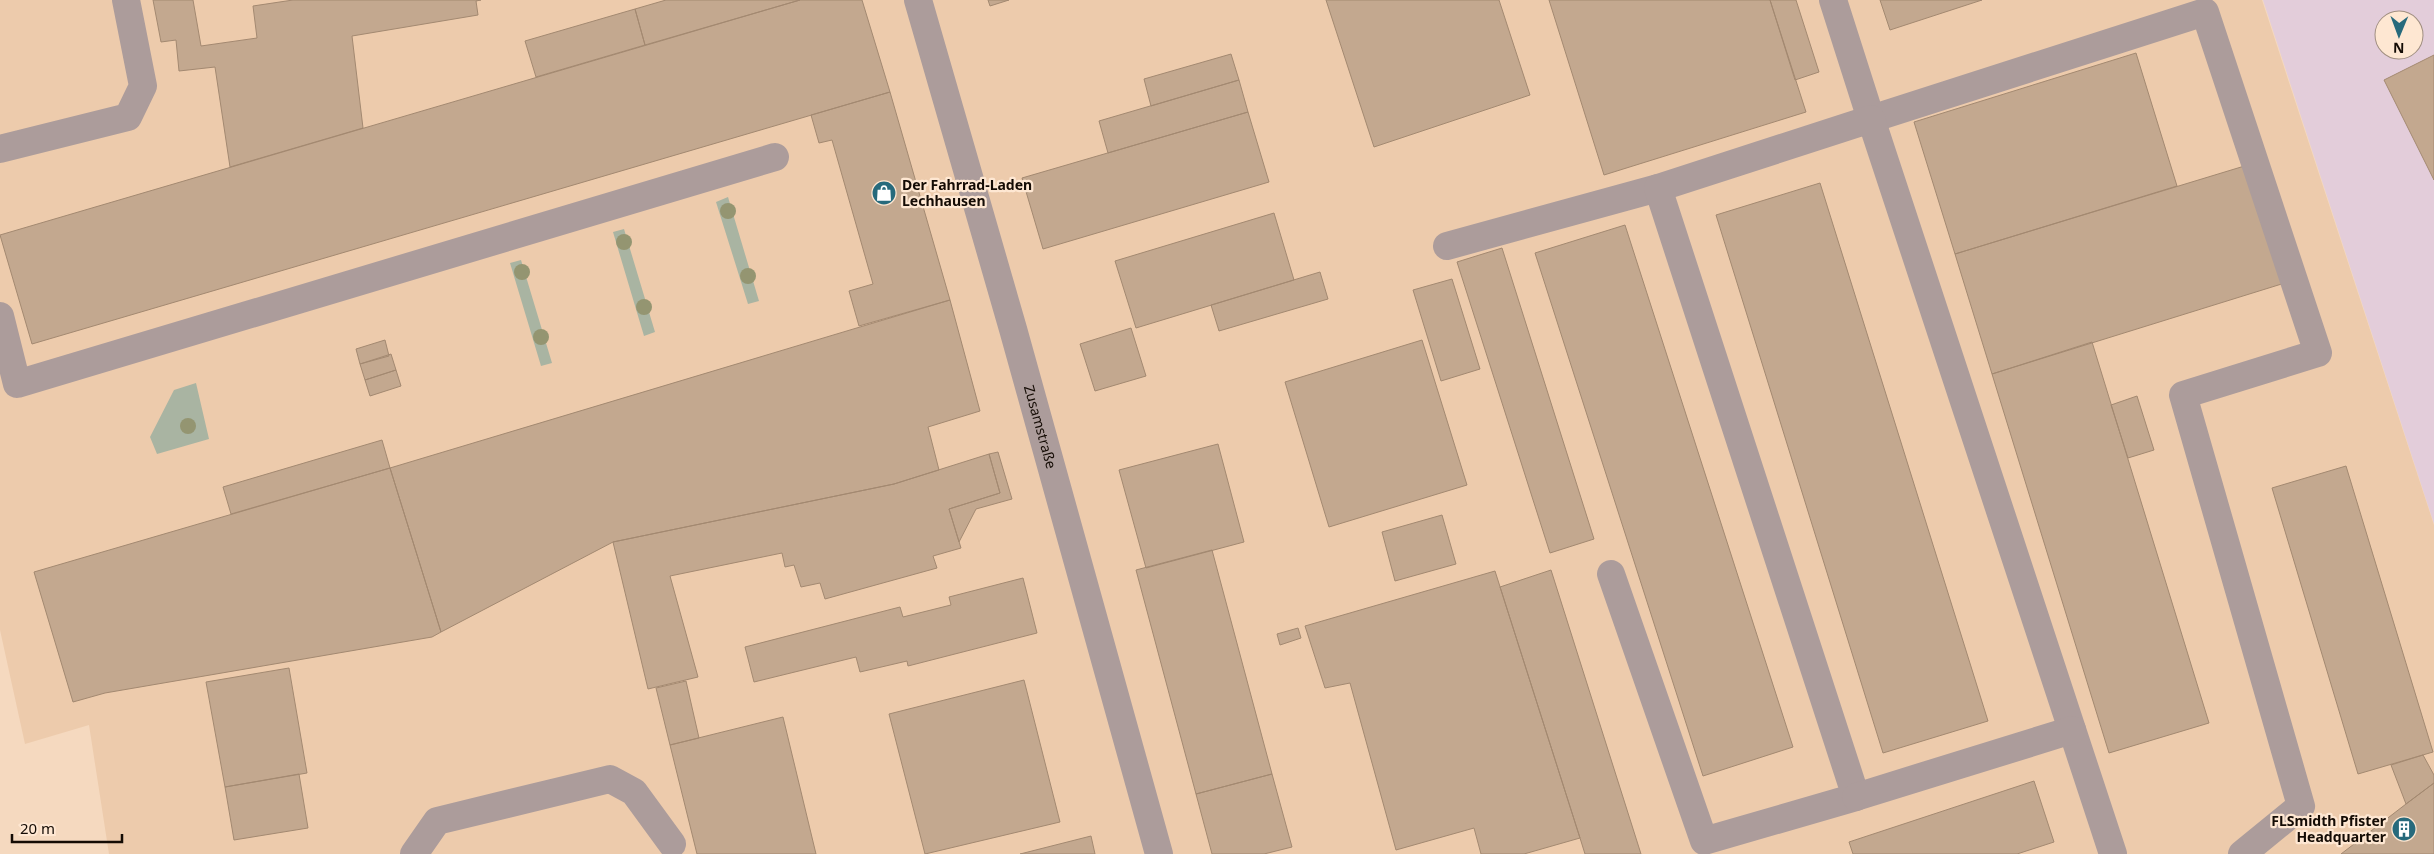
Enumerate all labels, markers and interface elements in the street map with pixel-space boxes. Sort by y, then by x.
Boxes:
north arrow [2374,10,2424,60]
text: N [2393,39,2405,58]
place label: Der Fahrrad-Laden Lechhausen [902,175,1032,210]
shop icon: Der Fahrrad-Laden Lechhausen [871,180,897,206]
street label: Zusamstraße [1020,383,1061,471]
place label: FLSmidth Pfister Headquarter [2271,811,2387,846]
scale bar [12,812,122,844]
building icon: FLSmidth Pfister Headquarter [2391,816,2417,842]
text: 20 m [20,818,55,838]

